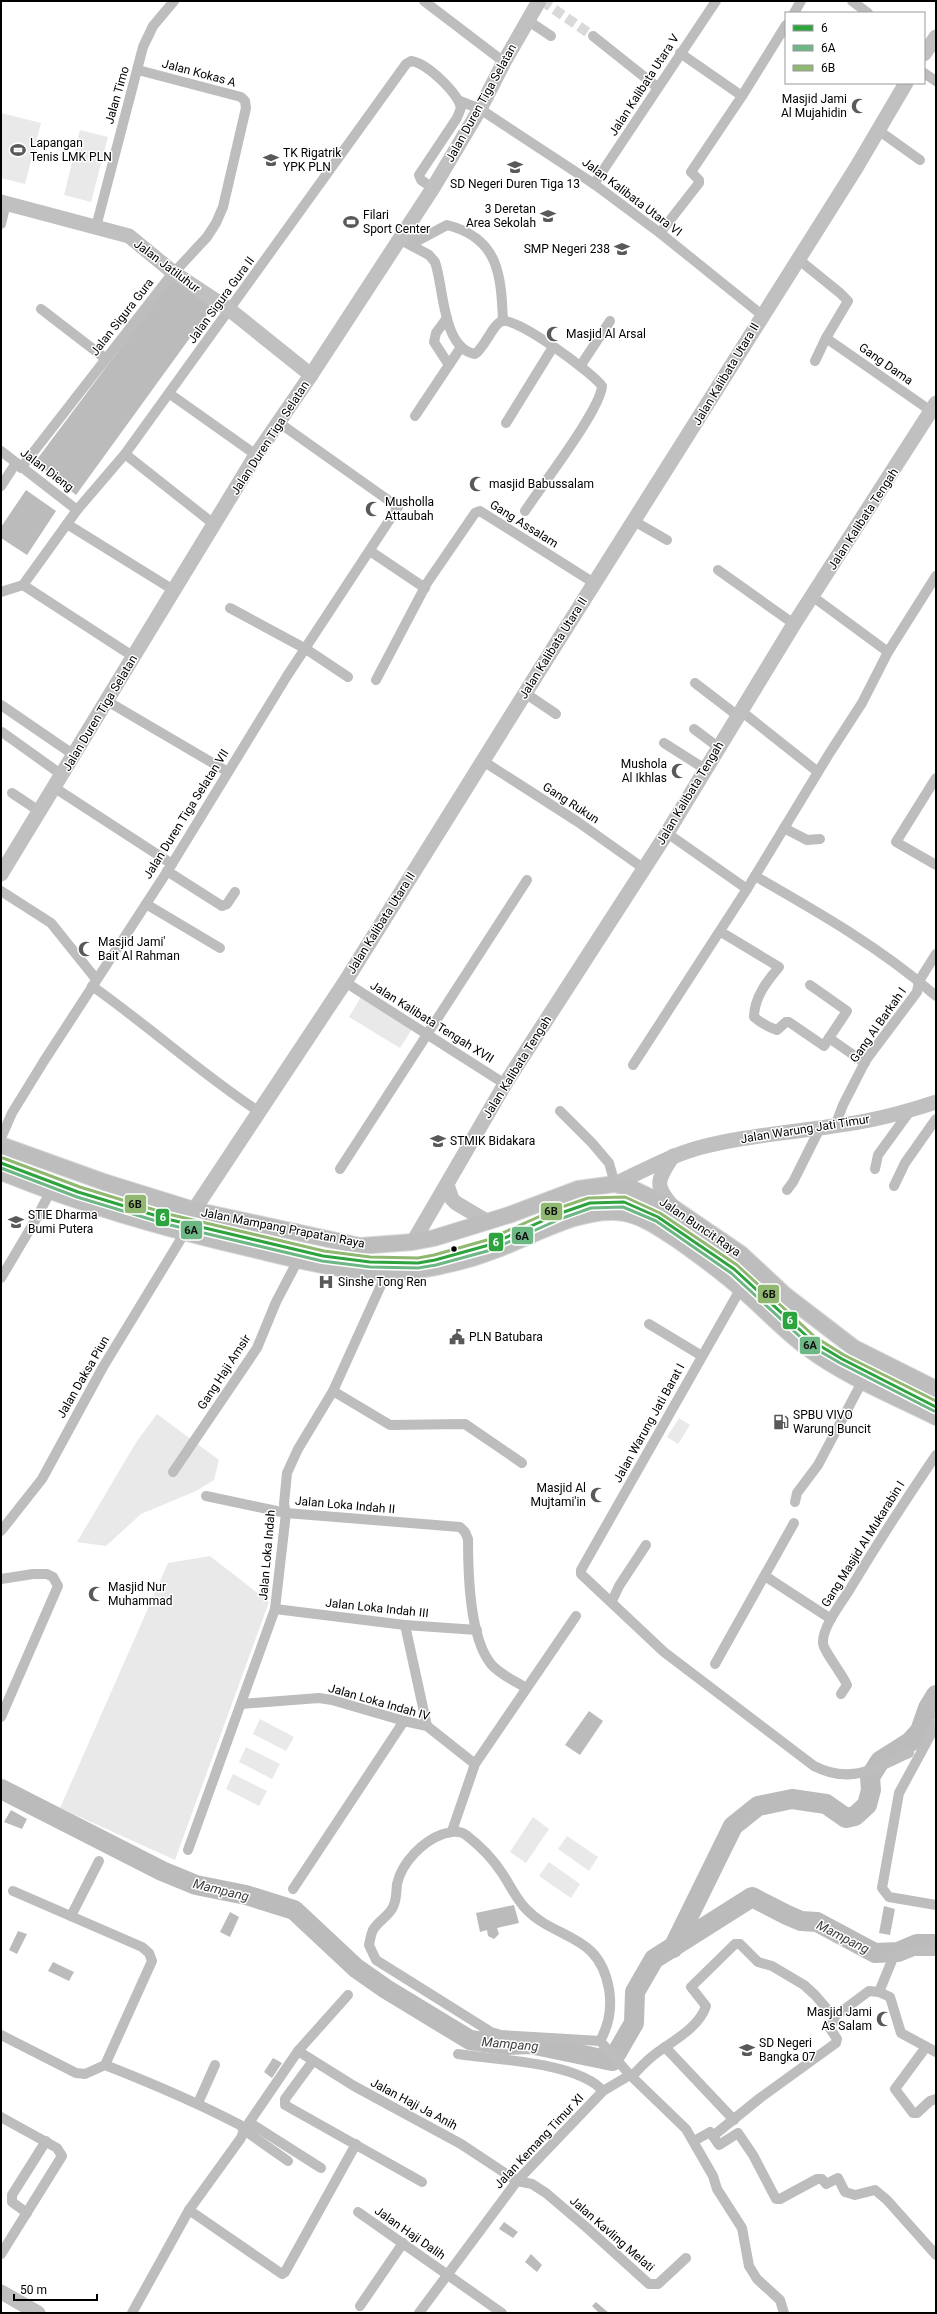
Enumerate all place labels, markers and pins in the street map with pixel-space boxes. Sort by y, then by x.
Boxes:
place label: Masjid Jami Al Mujahidin [781,92,847,120]
mosque icon: Masjid Jami Al Mujahidin [850,97,868,115]
place label: Lapangan Tenis LMK PLN [30,136,112,164]
sports icon: Lapangan Tenis LMK PLN [9,141,27,159]
place label: TK Rigatrik YPK PLN [283,146,342,174]
school or university icon: TK Rigatrik YPK PLN [262,151,280,169]
school or university icon: SD Negeri Duren Tiga 13 [506,158,524,176]
place label: SD Negeri Duren Tiga 13 [450,177,580,191]
place label: 3 Deretan Area Sekolah [466,202,536,230]
school or university icon: 3 Deretan Area Sekolah [539,207,557,225]
place label: Filari Sport Center [363,208,430,236]
sports icon: Filari Sport Center [342,213,360,231]
school or university icon: SMP Negeri 238 [613,240,631,258]
place label: SMP Negeri 238 [524,242,610,256]
mosque icon: Masjid Al Arsal [545,325,563,343]
place label: Masjid Al Arsal [566,327,646,341]
mosque icon: masjid Babussalam [468,475,486,493]
place label: masjid Babussalam [489,477,594,491]
place label: Musholla Attaubah [385,495,434,523]
mosque icon: Musholla Attaubah [364,500,382,518]
place label: Mushola Al Ikhlas [621,757,667,785]
mosque icon: Mushola Al Ikhlas [670,762,688,780]
place label: Masjid Jami' Bait Al Rahman [98,935,180,963]
mosque icon: Masjid Jami' Bait Al Rahman [77,940,95,958]
school or university icon: STMIK Bidakara [429,1132,447,1150]
place label: STMIK Bidakara [450,1134,535,1148]
place label: STIE Dharma Bumi Putera [28,1208,97,1236]
school or university icon: STIE Dharma Bumi Putera [7,1213,25,1231]
unlabelled marker [449,1244,459,1254]
hospital icon: Sinshe Tong Ren [317,1273,335,1291]
place label: Sinshe Tong Ren [338,1275,427,1289]
public building icon: PLN Batubara [448,1328,466,1346]
place label: PLN Batubara [469,1330,543,1344]
place label: SPBU VIVO Warung Buncit [793,1408,871,1436]
fuel station icon: SPBU VIVO Warung Buncit [772,1413,790,1431]
place label: Masjid Al Mujtami'in [531,1481,586,1509]
mosque icon: Masjid Al Mujtami'in [589,1486,607,1504]
place label: Masjid Nur Muhammad [108,1580,173,1608]
mosque icon: Masjid Nur Muhammad [87,1585,105,1603]
place label: Masjid Jami As Salam [807,2005,872,2033]
mosque icon: Masjid Jami As Salam [875,2010,893,2028]
place label: SD Negeri Bangka 07 [759,2036,816,2064]
school or university icon: SD Negeri Bangka 07 [738,2041,756,2059]

